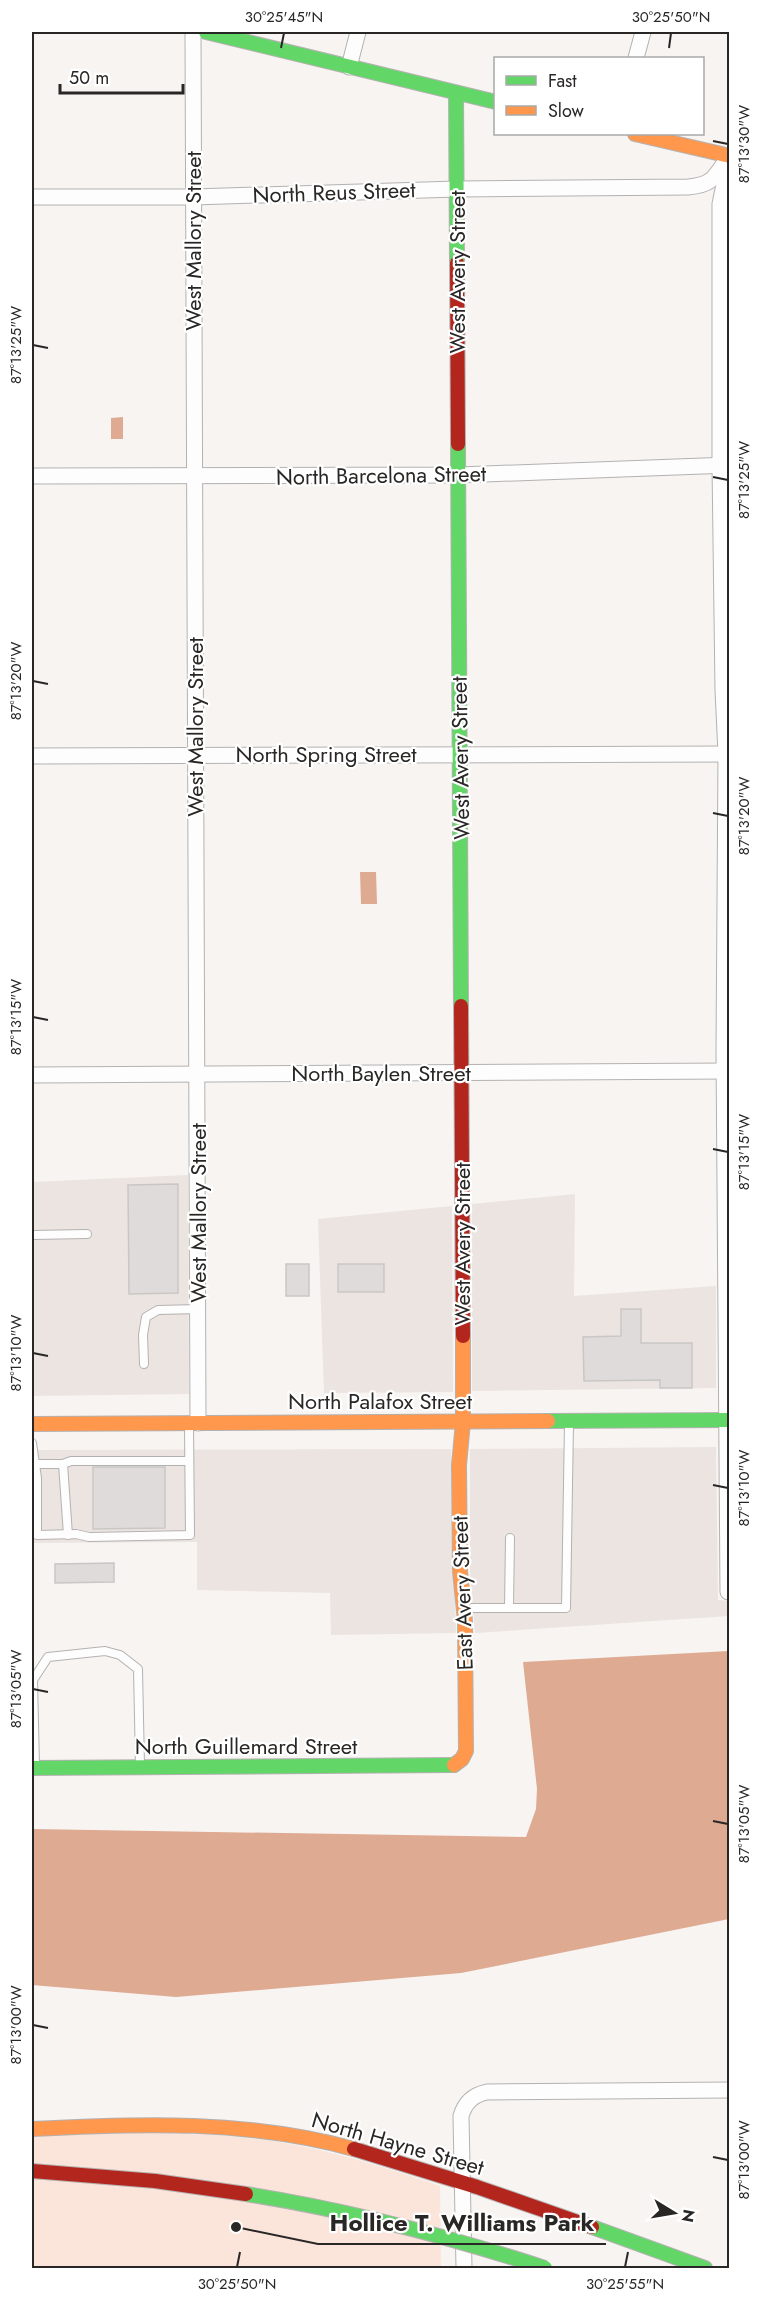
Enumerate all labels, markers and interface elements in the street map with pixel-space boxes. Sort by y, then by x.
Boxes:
text: 30°25'45"N [245,6,323,28]
text: 30°25'50"N [632,6,710,28]
scale bar [60,57,183,95]
legend [494,57,704,135]
text: 50 m [69,65,109,91]
text: Fast [548,68,577,94]
text: Slow [548,98,585,124]
text: 87°13'30"W [733,105,755,183]
street label: West Mallory Street [177,150,209,331]
street label: North Reus Street [252,173,417,211]
street label: West Avery Street [441,190,473,354]
text: 87°13'25"W [5,306,27,384]
text: 87°13'25"W [733,441,755,519]
street label: North Barcelona Street [276,457,487,493]
street label: West Mallory Street [179,636,211,817]
text: 87°13'20"W [5,642,27,720]
street label: West Avery Street [443,675,477,840]
street label: North Spring Street [235,738,417,770]
text: 87°13'20"W [733,777,755,855]
text: 87°13'15"W [5,979,27,1055]
street label: North Baylen Street [291,1057,471,1089]
text: 87°13'15"W [733,1114,755,1190]
street label: West Mallory Street [182,1122,214,1303]
street label: West Avery Street [446,1162,478,1326]
text: 87°13'10"W [5,1314,27,1391]
street label: North Palafox Street [288,1385,473,1417]
text: 87°13'10"W [733,1449,755,1526]
street label: East Avery Street [443,1515,481,1671]
text: 87°13'05"W [5,1650,27,1728]
street label: North Guillemard Street [135,1730,358,1762]
text: 87°13'05"W [733,1785,755,1863]
text: 87°13'00"W [5,1985,27,2065]
street label: North Hayne Street [308,2103,489,2183]
text: 87°13'00"W [733,2120,755,2200]
north arrow [644,2183,704,2243]
callout: Hollice T. Williams Park [318,2202,606,2244]
text: Hollice T. Williams Park [330,2205,595,2240]
text: N [676,2207,701,2224]
text: 30°25'50"N [198,2273,276,2295]
text: 30°25'55"N [586,2273,664,2295]

